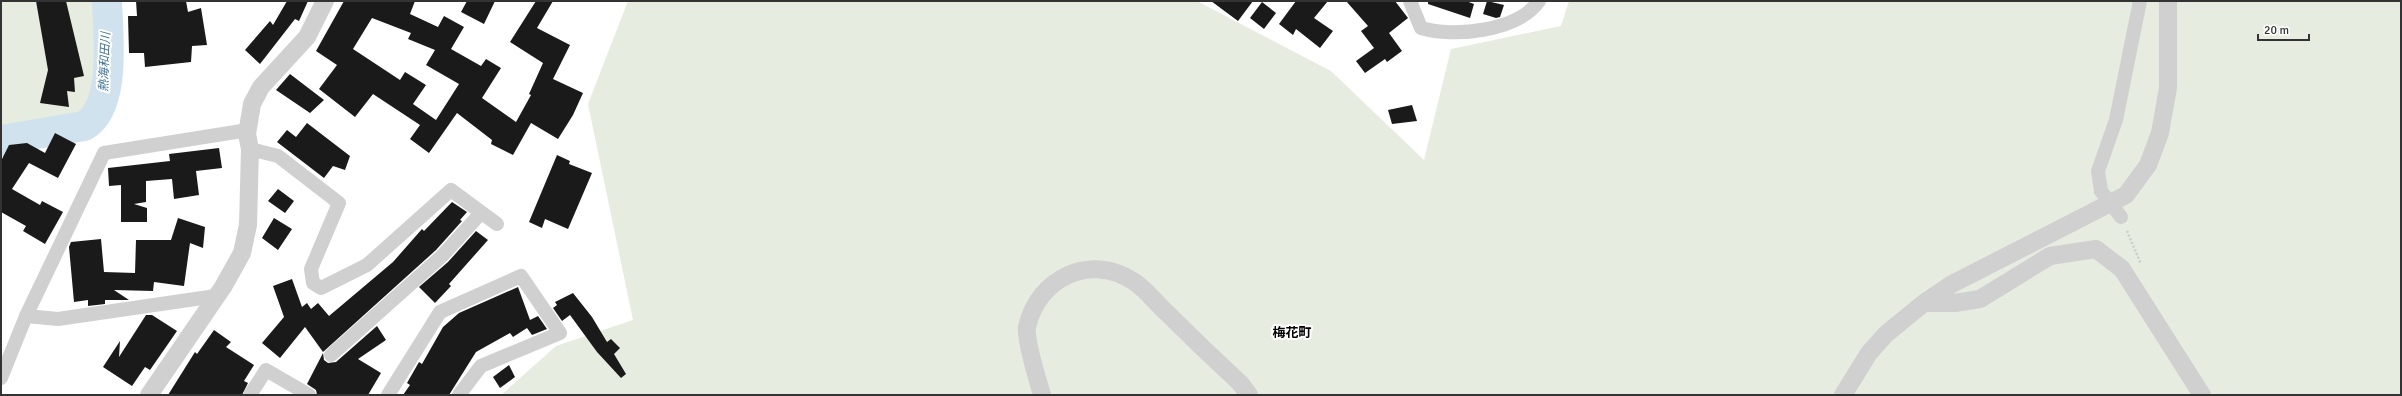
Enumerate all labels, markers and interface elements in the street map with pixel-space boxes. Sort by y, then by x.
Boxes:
scale bar [2258,16,2309,42]
text: 20 m [2264,23,2289,38]
water label: 熱海和田川 [96,30,114,92]
district label: 梅花町 [1272,325,1312,341]

